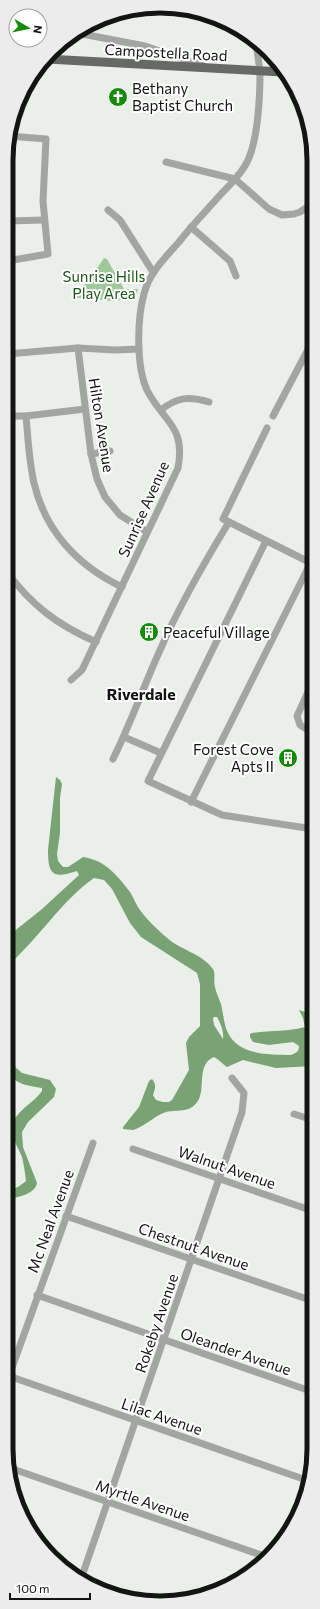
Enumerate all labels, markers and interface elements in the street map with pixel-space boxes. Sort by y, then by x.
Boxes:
north arrow [8,8,48,48]
text: N [31,25,45,35]
street label: Campostella Road [104,40,228,64]
place label: Bethany Baptist Church [132,79,233,114]
church icon: Bethany Baptist Church [107,86,129,108]
park label: Sunrise Hills Play Area [63,267,146,302]
street label: Hilton Avenue [86,376,118,474]
street label: Sunrise Avenue [114,458,172,560]
building icon: Peaceful Village [138,621,160,643]
place label: Peaceful Village [163,623,270,641]
district label: Riverdale [106,684,176,703]
place label: Forest Cove Apts II [193,740,274,775]
building icon: Forest Cove Apts II [277,747,299,769]
street label: Walnut Avenue [176,1142,278,1192]
street label: Mc Neal Avenue [23,1167,77,1275]
street label: Chestnut Avenue [136,1219,252,1273]
street label: Rokeby Avenue [131,1271,181,1375]
street label: Oleander Avenue [178,1324,294,1378]
street label: Lilac Avenue [119,1394,205,1438]
street label: Myrtle Avenue [94,1475,193,1525]
scale bar [10,1575,90,1601]
text: 100 m [16,1581,50,1595]

